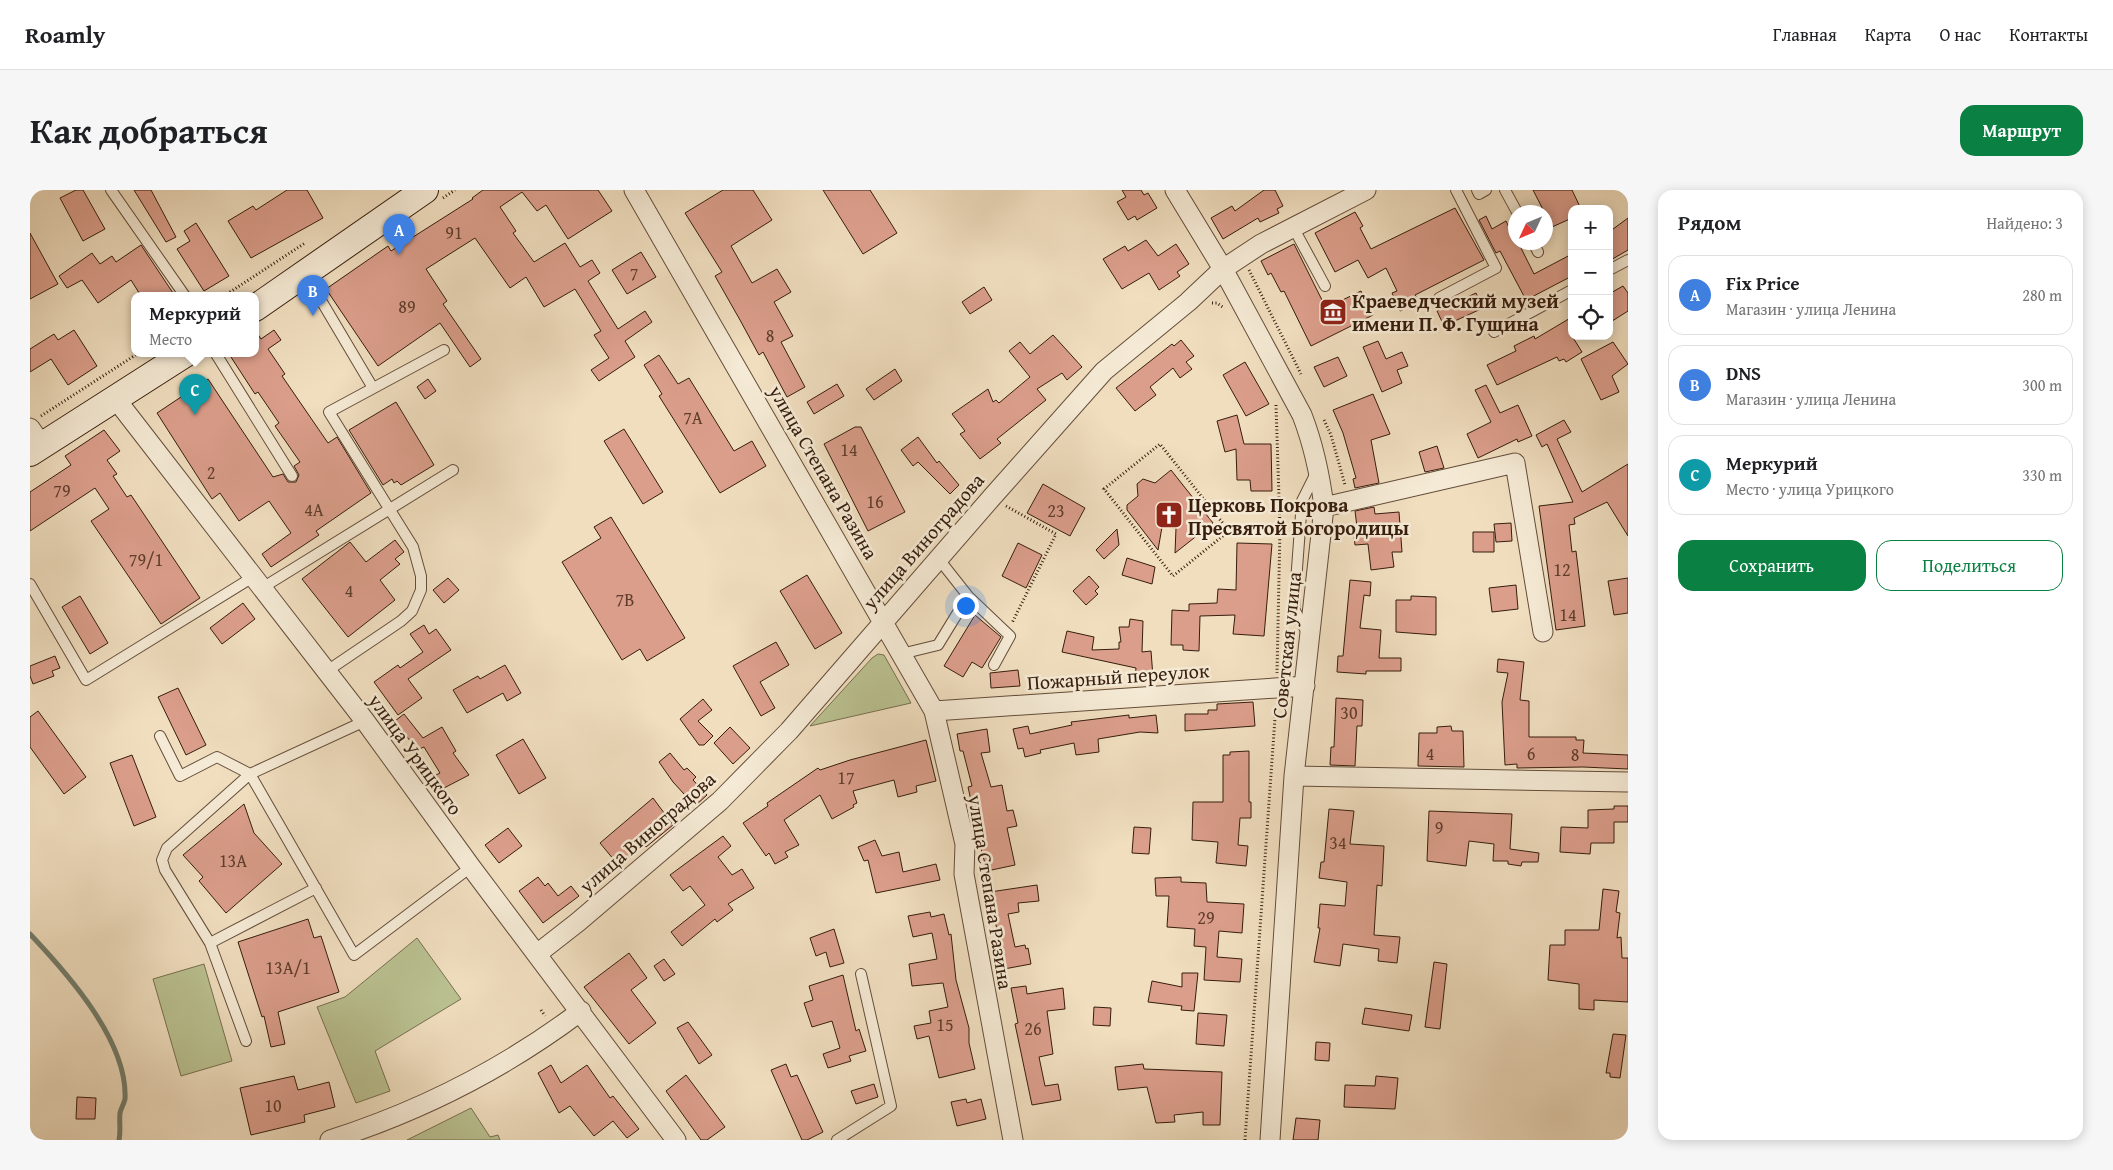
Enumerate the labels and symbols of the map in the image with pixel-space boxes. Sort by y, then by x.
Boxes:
north arrow [1508,205,1553,250]
pin: A [383,214,415,255]
house number: 91 [445,219,463,246]
house number: 7 [630,260,638,287]
pin: B [297,275,329,316]
place label: Краеведческий музей имени П. Ф. Гущина [1352,286,1559,338]
house number: 89 [398,293,416,320]
museum icon: Краеведческий музей имени П. Ф. Гущина [1318,297,1348,327]
house number: 8 [766,322,774,349]
pin: C [179,374,211,415]
street label: улица Степана Разина [762,379,886,565]
house number: 7А [683,404,703,431]
house number: 14 [840,436,858,463]
house number: 2 [207,459,215,486]
street label: улица Виноградова [855,466,991,616]
house number: 79 [53,477,71,504]
house number: 16 [866,488,884,515]
place label: Церковь Покрова Пресвятой Богородицы [1188,490,1410,542]
house number: 4А [304,496,324,523]
house number: 23 [1047,497,1065,524]
church icon: Церковь Покрова Пресвятой Богородицы [1154,500,1184,530]
house number: 79/1 [129,546,163,573]
house number: 12 [1553,556,1571,583]
street label: Советская улица [1264,570,1308,720]
house number: 4 [345,577,353,604]
house number: 7В [616,586,634,613]
your location [953,593,979,619]
house number: 14 [1559,601,1577,628]
street label: Пожарный переулок [1026,655,1211,697]
street label: улица Урицкого [361,686,470,821]
house number: 30 [1340,699,1358,726]
house number: 4 [1426,740,1434,767]
house number: 6 [1527,740,1535,767]
house number: 8 [1571,741,1579,768]
street label: улица Виноградова [572,764,722,900]
house number: 17 [837,764,855,791]
street label: улица Степана Разина [961,792,1021,992]
house number: 9 [1435,814,1443,841]
house number: 34 [1329,829,1347,856]
house number: 13А [219,847,247,874]
house number: 29 [1197,904,1215,931]
house number: 13А/1 [265,954,311,981]
house number: 15 [936,1011,954,1038]
house number: 26 [1024,1015,1042,1042]
house number: 10 [264,1092,282,1119]

